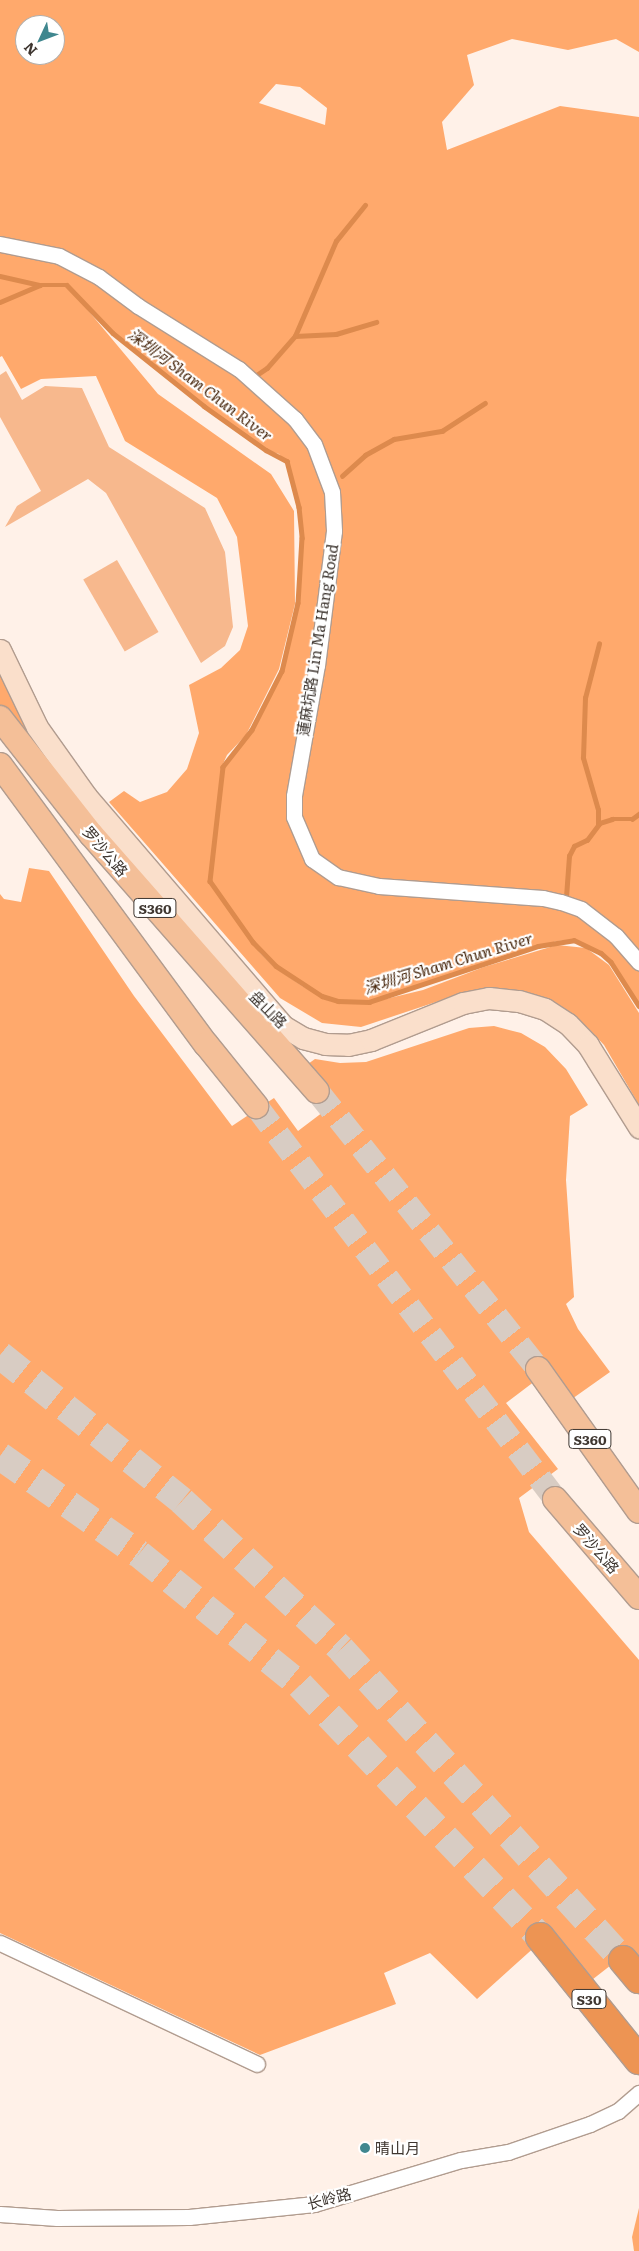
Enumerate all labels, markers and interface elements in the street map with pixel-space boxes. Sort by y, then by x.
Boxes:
north arrow [15,15,65,65]
text: N [18,38,41,61]
water label: 深圳河 Sham Chun River [125,323,277,445]
street label: 蓮麻坑路 Lin Ma Hang Road [293,543,341,737]
street label: 罗沙公路 [80,822,132,880]
road number: S360 [132,896,178,920]
water label: 深圳河 Sham Chun River [361,927,535,997]
street label: 盘山路 [247,987,291,1031]
road number: S360 [568,1428,612,1450]
street label: 罗沙公路 [571,1519,623,1577]
road number: S30 [570,1988,608,2010]
place label: 晴山月 [375,2139,420,2157]
marker: 晴山月 [359,2142,371,2154]
street label: 长岭路 [305,2184,353,2212]

